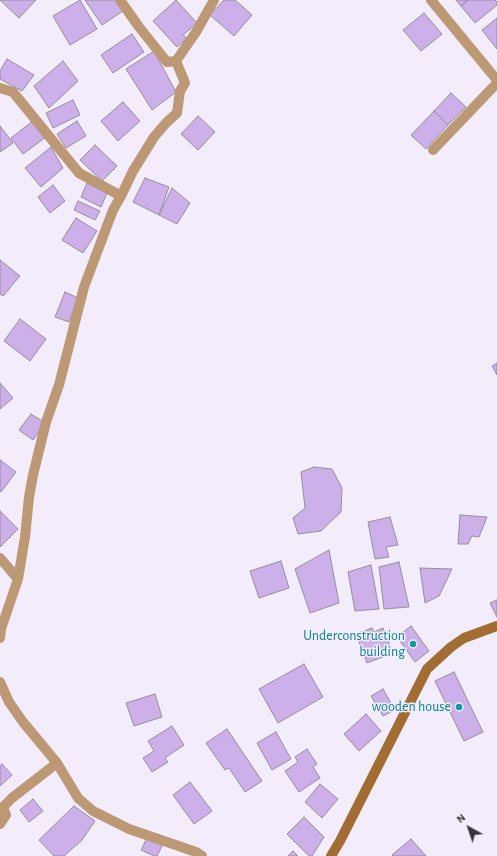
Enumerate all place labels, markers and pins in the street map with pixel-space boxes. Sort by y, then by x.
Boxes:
place label: Underconstruction building [303,628,405,660]
marker: Underconstruction building [408,639,418,649]
place label: wooden house [372,699,451,715]
marker: wooden house [454,702,464,712]

